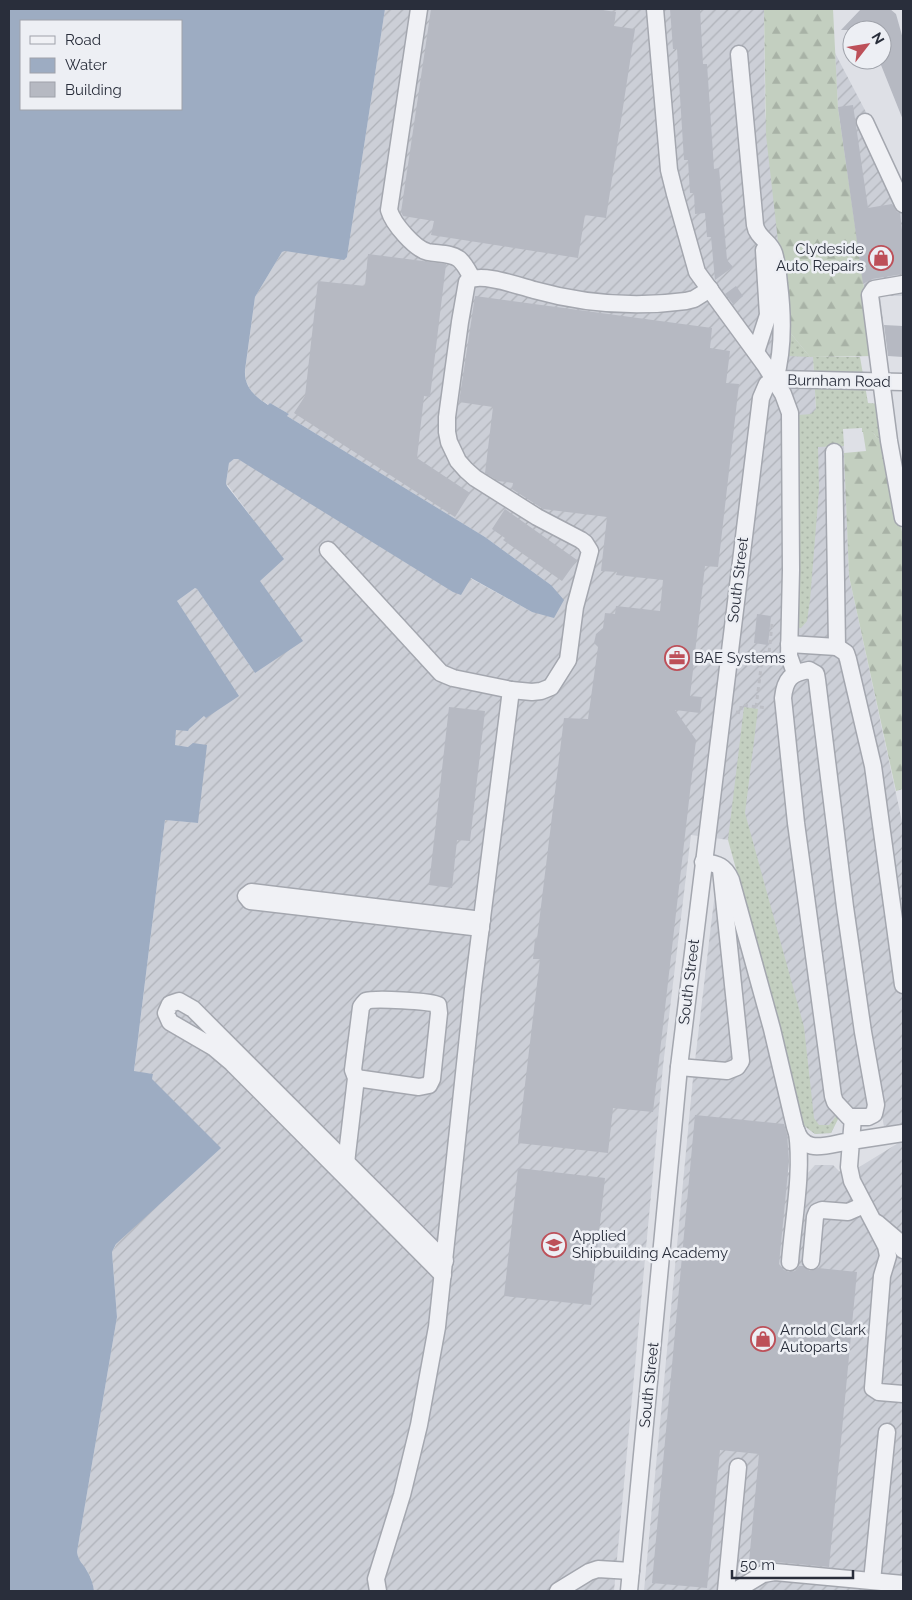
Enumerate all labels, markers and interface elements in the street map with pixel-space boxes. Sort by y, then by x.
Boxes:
legend [20,20,182,110]
north arrow [842,20,892,70]
text: N [869,30,888,47]
text: Road [65,31,101,49]
text: Water [65,56,108,74]
text: Building [65,81,122,99]
place label: Clydeside Auto Repairs [776,240,864,275]
shop icon: Clydeside Auto Repairs [868,245,894,271]
street label: Burnham Road [787,371,891,391]
street label: South Street [724,536,752,624]
office icon: BAE Systems [664,645,690,671]
place label: BAE Systems [694,649,786,667]
street label: South Street [675,938,703,1026]
place label: Applied Shipbuilding Academy [572,1227,728,1262]
school or university icon: Applied Shipbuilding Academy [541,1232,567,1258]
place label: Arnold Clark Autoparts [780,1321,866,1356]
shop icon: Arnold Clark Autoparts [750,1326,776,1352]
street label: South Street [636,1341,662,1429]
scale bar [732,1548,853,1580]
text: 50 m [740,1556,775,1574]

